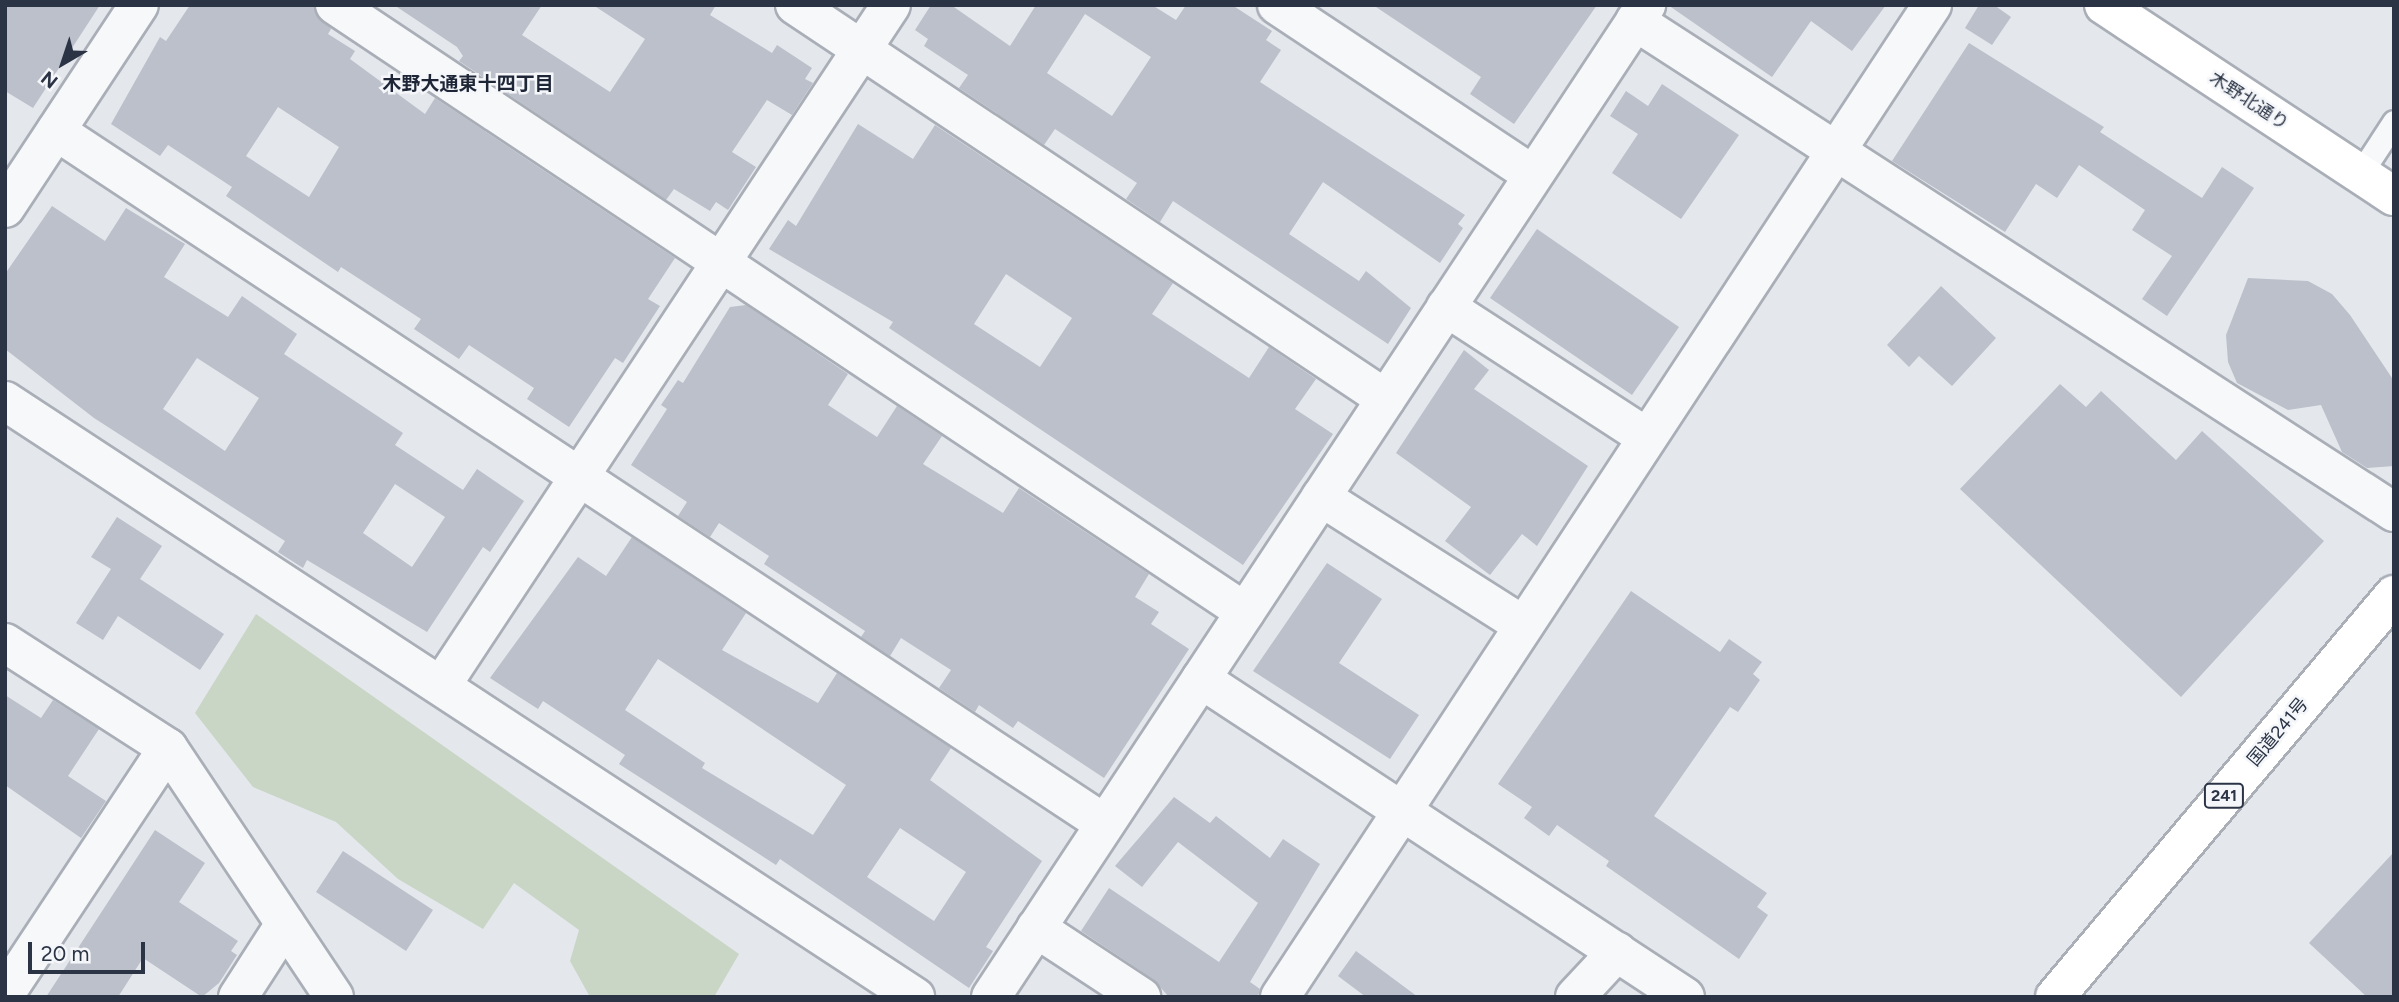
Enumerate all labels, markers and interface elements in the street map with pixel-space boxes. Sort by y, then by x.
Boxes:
north arrow [28,28,98,98]
text: N [37,66,62,93]
street label: 木野北通り [2205,67,2293,135]
district label: 木野大通東十四丁目 [383,73,553,95]
street label: 国道241号 [2243,693,2313,771]
road number: 241 [2203,783,2245,808]
scale bar [32,928,149,972]
text: 20 m [41,941,89,966]

